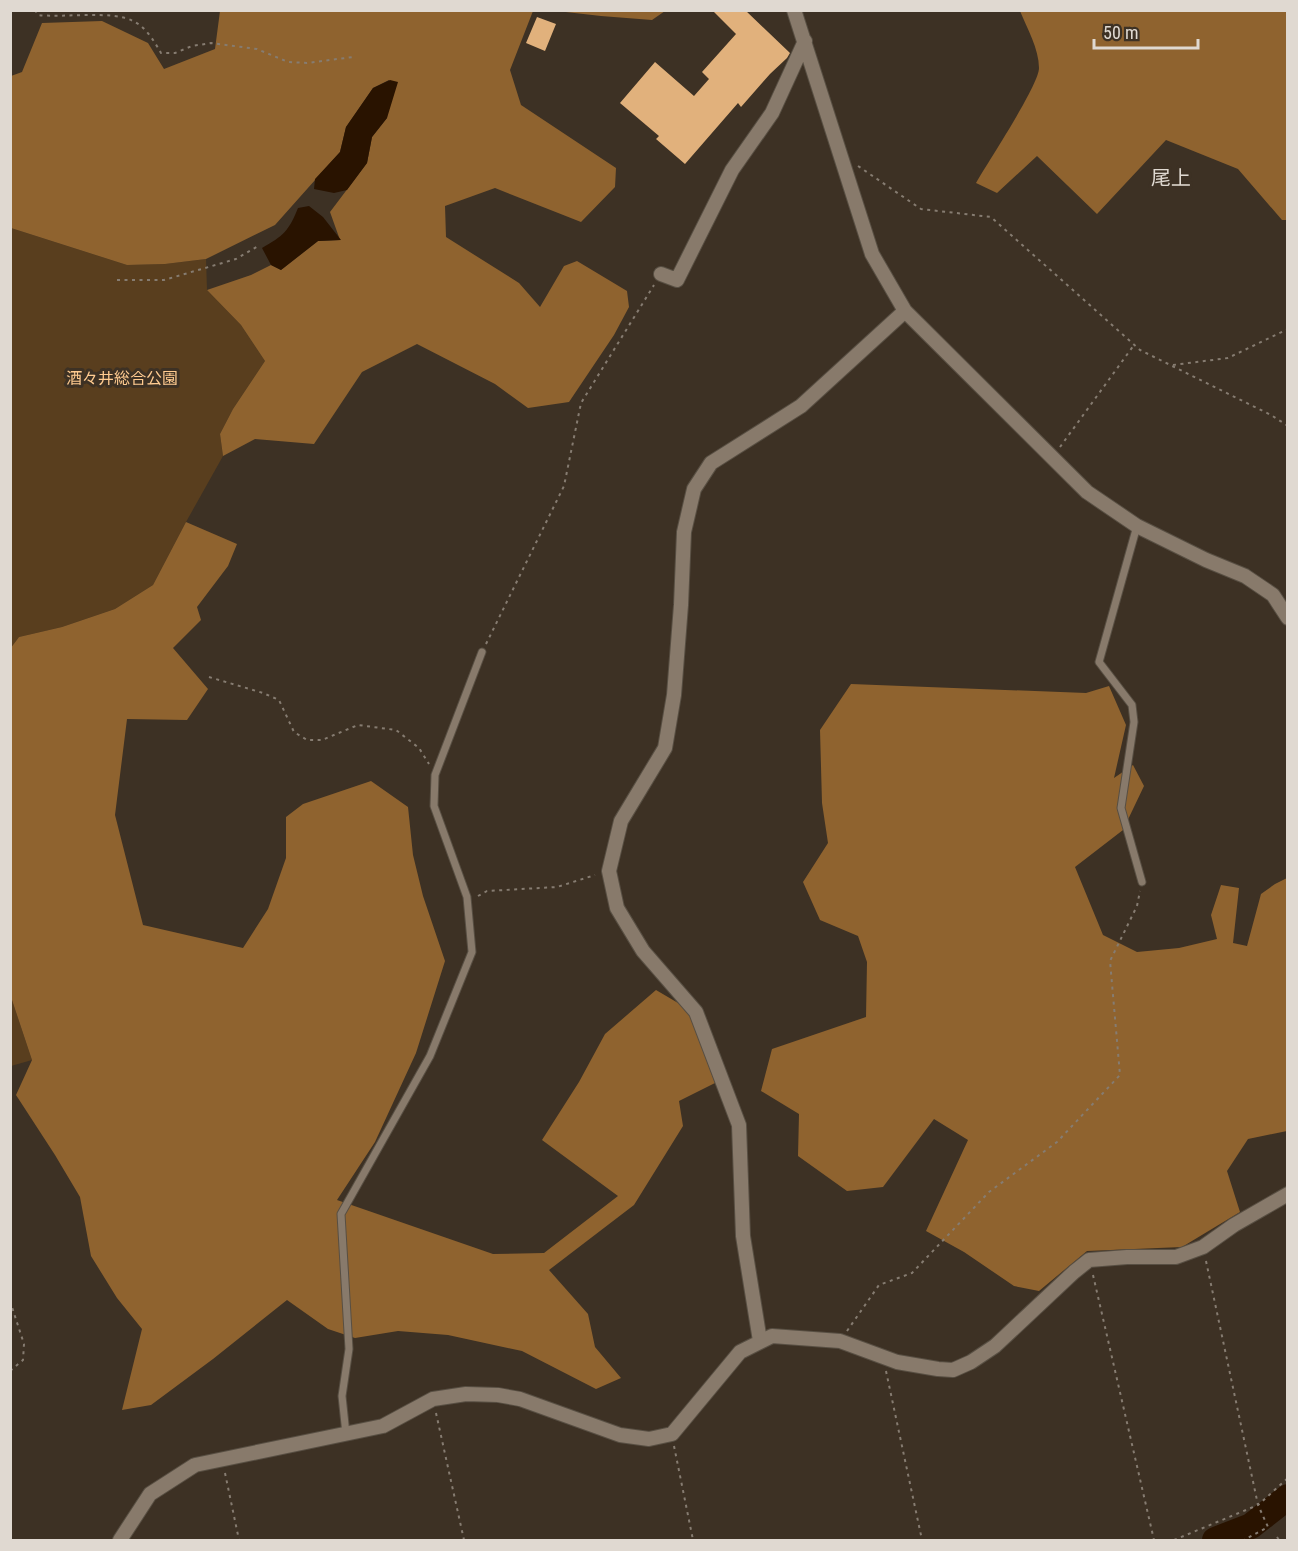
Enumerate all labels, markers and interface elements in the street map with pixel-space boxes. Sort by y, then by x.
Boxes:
scale bar [1094,12,1198,50]
text: 50 m [1103,22,1138,43]
district label: 尾上 [1151,166,1191,190]
park label: 酒々井総合公園 [66,369,178,388]

